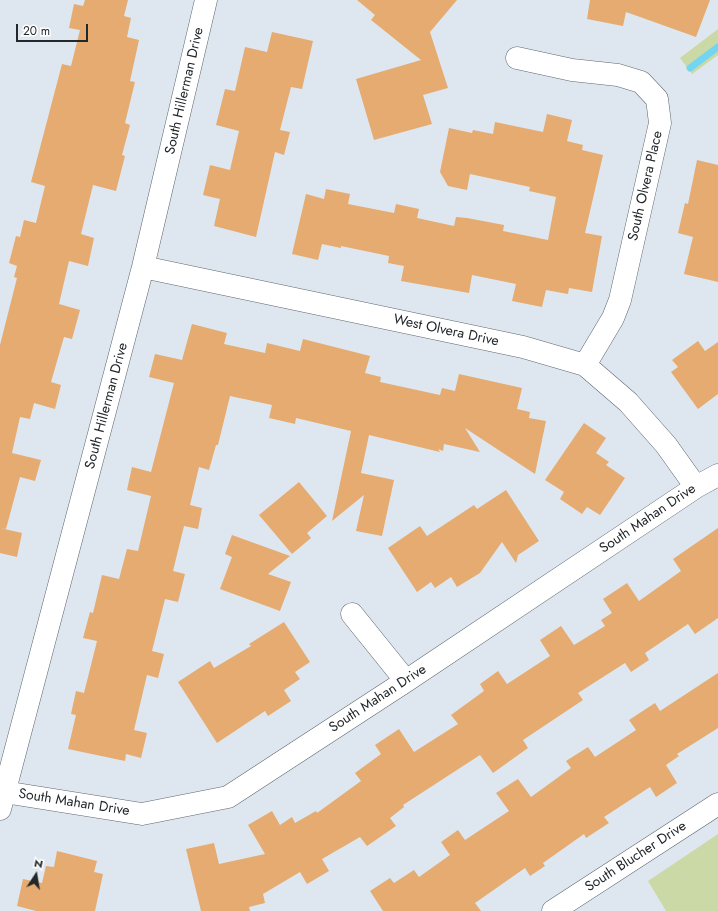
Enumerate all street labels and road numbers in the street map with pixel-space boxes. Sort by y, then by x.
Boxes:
street label: South Hillerman Drive [162,26,208,156]
street label: South Olvera Place [625,129,667,243]
street label: West Olvera Drive [392,312,500,350]
street label: South Hillerman Drive [82,341,132,471]
street label: South Mahan Drive [597,481,699,557]
street label: South Mahan Drive [326,661,430,737]
street label: South Mahan Drive [17,786,131,820]
street label: South Blucher Drive [582,818,690,896]

